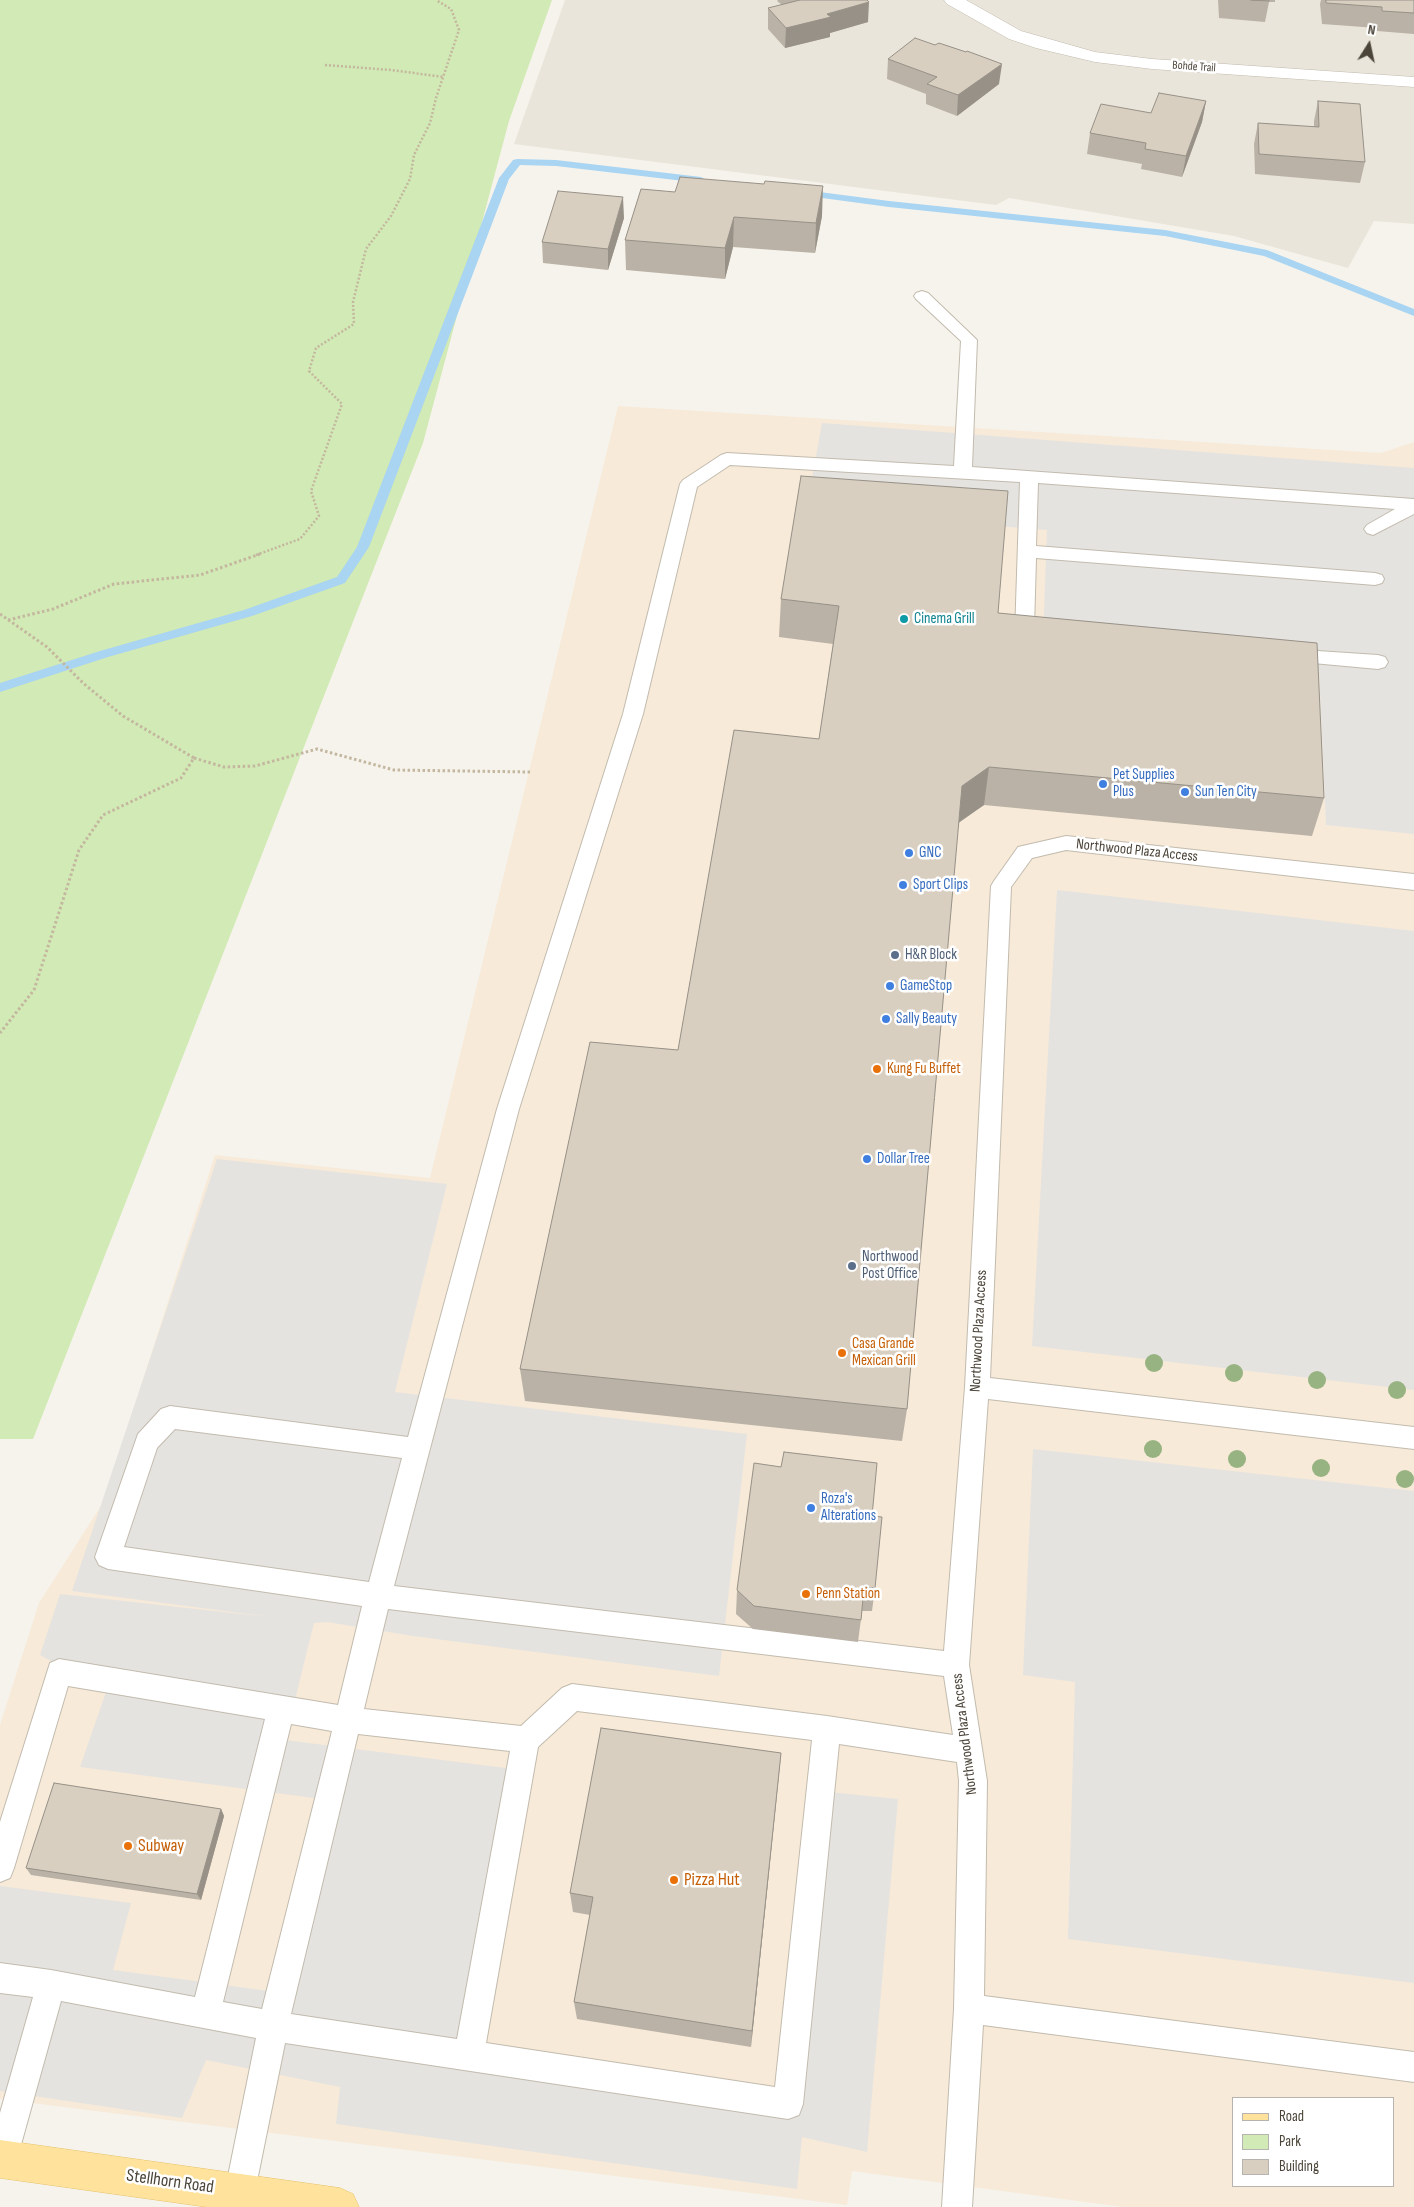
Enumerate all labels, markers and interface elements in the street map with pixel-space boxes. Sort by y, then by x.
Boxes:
north arrow [1344,20,1394,70]
text: N [1367,21,1377,39]
street label: Bohde Trail [1172,58,1216,76]
place label: Cinema Grill [914,610,974,628]
marker: Cinema Grill [898,613,910,625]
place label: Pet Supplies Plus [1113,766,1175,801]
marker: Pet Supplies Plus [1097,778,1109,790]
place label: Sun Ten City [1195,783,1257,801]
marker: Sun Ten City [1179,786,1191,798]
street label: Northwood Plaza Access [1075,836,1199,866]
place label: GNC [919,844,941,862]
marker: GNC [903,847,915,859]
place label: Sport Clips [913,876,968,894]
marker: Sport Clips [897,879,909,891]
place label: H&R Block [905,946,957,964]
marker: H&R Block [889,949,901,961]
place label: GameStop [900,977,952,995]
marker: GameStop [884,980,896,992]
place label: Sally Beauty [896,1010,957,1028]
marker: Sally Beauty [880,1013,892,1025]
place label: Kung Fu Buffet [887,1060,961,1078]
marker: Kung Fu Buffet [871,1063,883,1075]
place label: Dollar Tree [877,1150,930,1168]
marker: Dollar Tree [861,1153,873,1165]
place label: Northwood Post Office [862,1248,918,1283]
marker: Northwood Post Office [846,1260,858,1272]
street label: Northwood Plaza Access [967,1269,991,1393]
place label: Casa Grande Mexican Grill [852,1335,916,1370]
marker: Casa Grande Mexican Grill [836,1347,848,1359]
place label: Roza's Alterations [821,1490,876,1525]
marker: Roza's Alterations [805,1502,817,1514]
place label: Penn Station [816,1585,880,1603]
marker: Penn Station [800,1588,812,1600]
street label: Northwood Plaza Access [949,1672,981,1796]
place label: Subway [138,1835,184,1857]
marker: Subway [122,1840,134,1852]
place label: Pizza Hut [684,1869,740,1891]
marker: Pizza Hut [668,1874,680,1886]
legend [1232,2097,1394,2187]
text: Road [1279,2107,1304,2126]
text: Park [1279,2132,1301,2151]
text: Building [1279,2157,1319,2176]
street label: Stellhorn Road [125,2165,215,2199]

